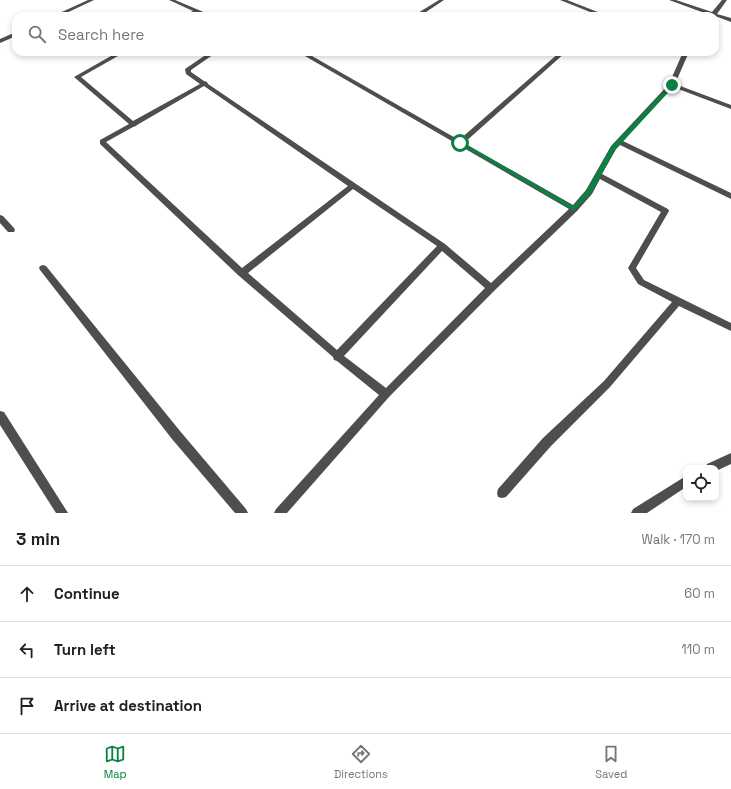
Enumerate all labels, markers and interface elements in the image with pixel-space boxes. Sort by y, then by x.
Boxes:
search box [12,12,719,56]
icon: search [26,23,48,45]
text: Search here [58,25,144,44]
route end [663,76,681,94]
route start [451,134,469,152]
map controls [683,465,719,501]
button: locate [683,465,719,501]
text: 3 min [16,528,60,550]
text: Walk · 170 m [641,531,715,548]
icon: ahead [16,583,38,605]
text: Continue [54,584,120,603]
text: 60 m [684,585,715,602]
icon: left [16,639,38,661]
text: Turn left [54,640,116,659]
text: 110 m [681,641,715,658]
icon: arrive [16,695,38,717]
text: Arrive at destination [54,696,202,715]
tab: Map [104,743,127,781]
tab: Directions [334,743,388,781]
tab: Saved [595,743,627,781]

